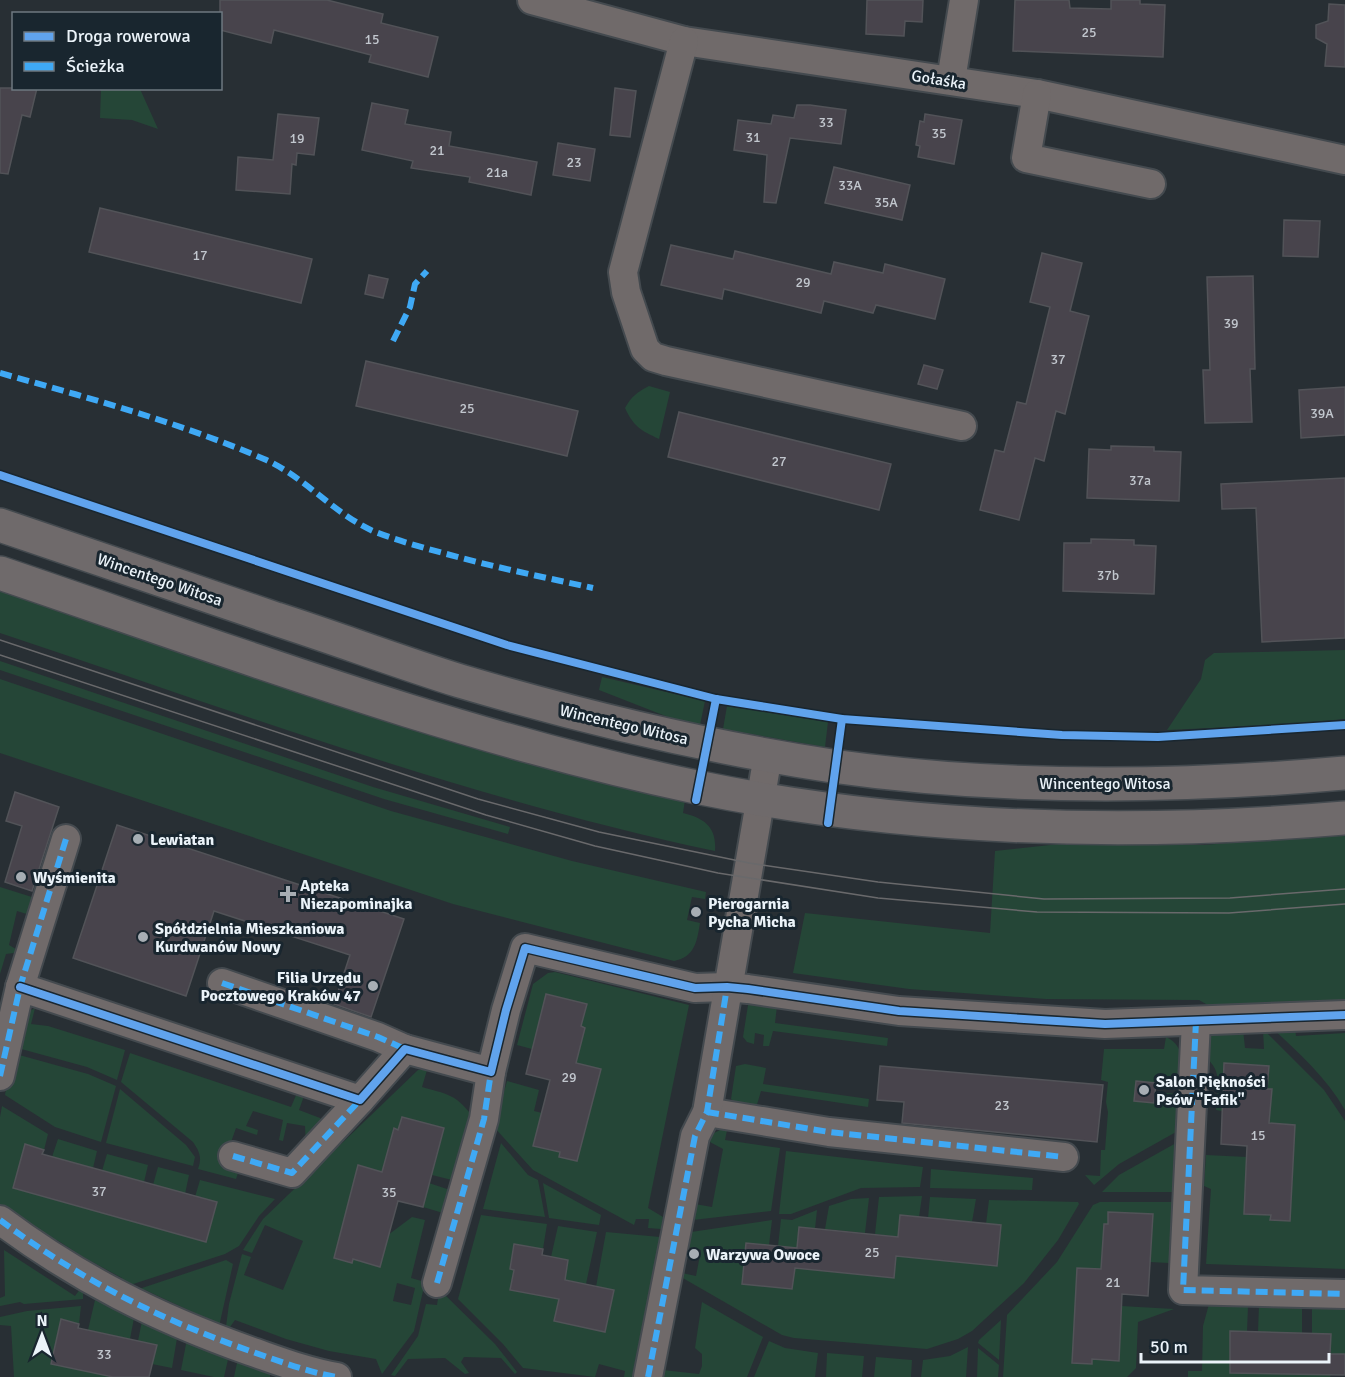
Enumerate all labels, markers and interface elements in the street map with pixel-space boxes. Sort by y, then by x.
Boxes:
legend [12,12,222,90]
house number: 25 [1081,24,1097,41]
text: Droga rowerowa [66,25,191,47]
house number: 15 [364,31,380,48]
text: Ścieżka [66,55,125,77]
street label: Gołaśka [910,66,968,94]
house number: 33 [818,114,834,131]
house number: 35 [931,125,947,142]
house number: 31 [745,129,761,146]
house number: 19 [289,130,305,147]
house number: 21 [429,142,445,159]
house number: 23 [566,154,582,171]
house number: 21a [486,164,508,181]
house number: 33A [838,177,862,194]
house number: 35A [874,194,898,211]
house number: 17 [192,247,208,264]
house number: 29 [795,274,811,291]
house number: 39 [1223,315,1239,332]
house number: 37 [1050,351,1066,368]
house number: 25 [459,400,475,417]
house number: 39A [1310,405,1334,422]
house number: 27 [771,453,787,470]
house number: 37a [1129,472,1151,489]
street label: Wincentego Witosa [94,549,225,611]
house number: 37b [1097,567,1119,584]
street label: Wincentego Witosa [558,700,690,749]
street label: Wincentego Witosa [1039,774,1171,794]
place label: Lewiatan [150,830,214,850]
marker: Lewiatan [131,832,145,846]
place label: Wyśmienita [33,868,116,888]
marker: Wyśmienita [14,870,28,884]
place label: Apteka Niezapominajka [300,876,412,914]
marker: Apteka Niezapominajka [281,887,295,901]
place label: Pierogarnia Pycha Micha [708,894,796,932]
marker: Pierogarnia Pycha Micha [689,905,703,919]
place label: Spółdzielnia Mieszkaniowa Kurdwanów Nowy [155,919,344,957]
marker: Spółdzielnia Mieszkaniowa Kurdwanów Nowy [136,930,150,944]
place label: Filia Urzędu Pocztowego Kraków 47 [201,968,361,1006]
marker: Filia Urzędu Pocztowego Kraków 47 [366,979,380,993]
house number: 29 [561,1069,577,1086]
place label: Salon Piękności Psów "Fafik" [1156,1072,1266,1110]
marker: Salon Piękności Psów "Fafik" [1137,1083,1151,1097]
house number: 23 [994,1097,1010,1114]
house number: 15 [1250,1127,1266,1144]
house number: 37 [91,1183,107,1200]
house number: 35 [381,1184,397,1201]
house number: 25 [864,1244,880,1261]
place label: Warzywa Owoce [706,1245,820,1265]
marker: Warzywa Owoce [687,1247,701,1261]
house number: 21 [1105,1274,1121,1291]
north arrow [12,1305,72,1365]
text: N [36,1311,48,1331]
scale bar [1141,1326,1328,1364]
text: 50 m [1150,1336,1188,1358]
house number: 33 [96,1346,112,1363]

